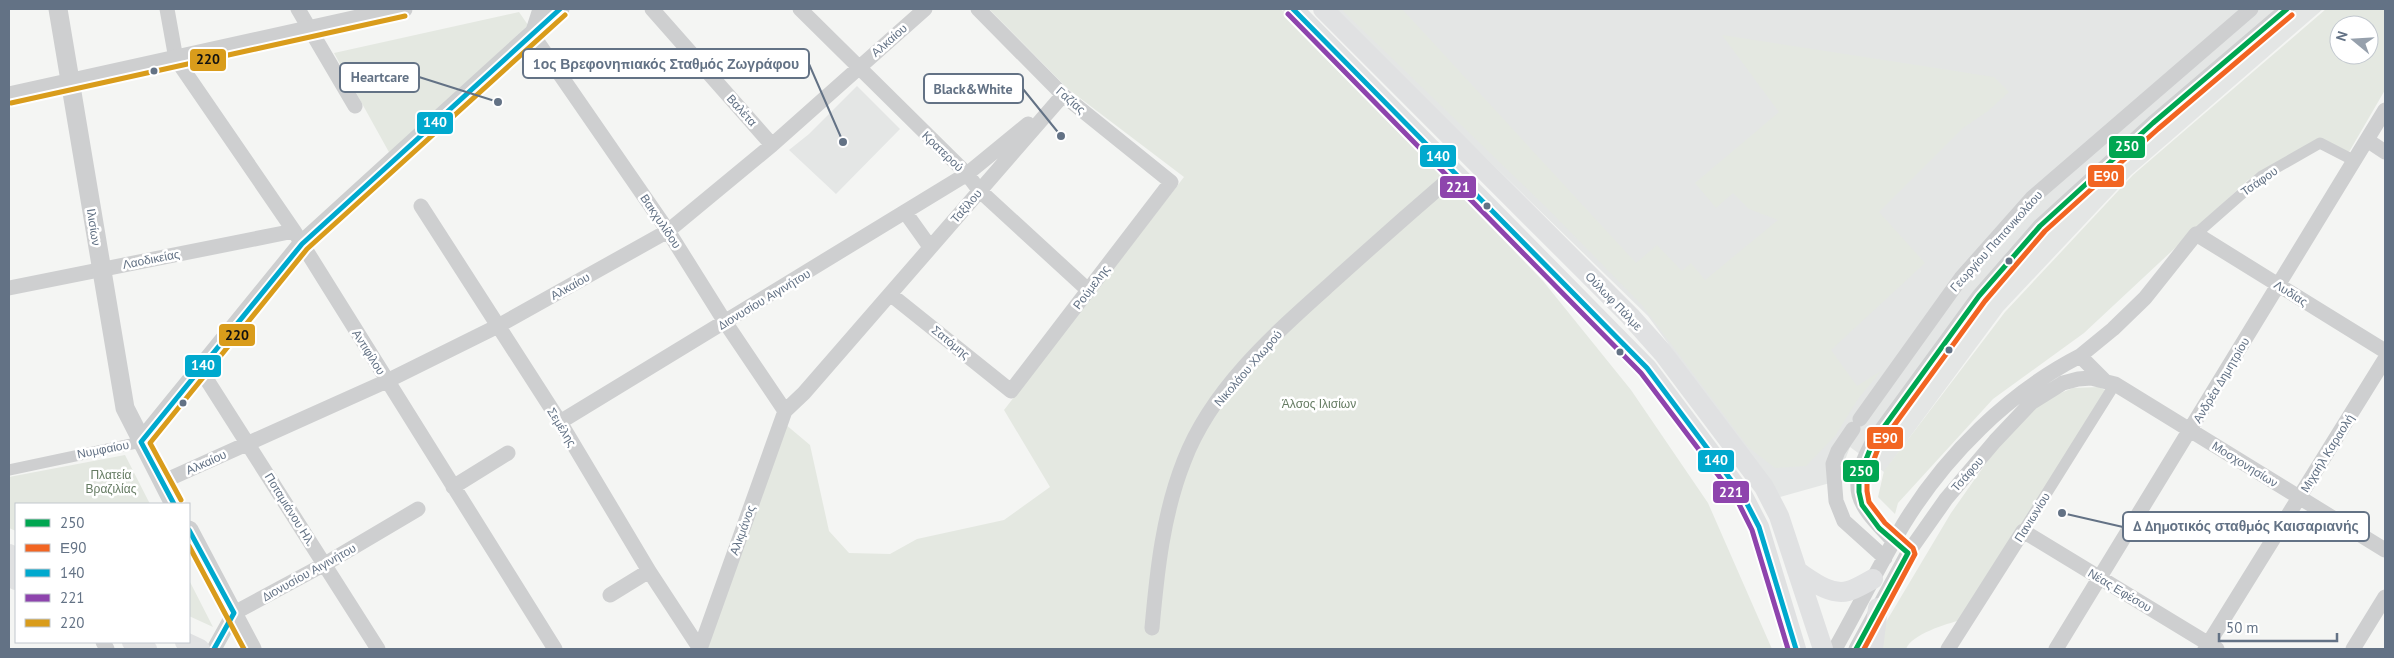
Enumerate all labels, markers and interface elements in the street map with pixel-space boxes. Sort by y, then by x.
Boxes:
north arrow [2329,15,2379,65]
street label: Αλκαίου [868,20,910,60]
text: N [2332,29,2352,43]
line badge: 220 [189,48,227,72]
callout: 1ος Βρεφονηπιακός Σταθμός Ζωγράφου [523,49,809,78]
text: 220 [196,50,220,68]
text: 1ος Βρεφονηπιακός Σταθμός Ζωγράφου [533,55,799,73]
callout: Heartcare [340,63,419,92]
unlabelled marker [149,66,159,76]
text: Heartcare [351,68,409,86]
callout: Black&White [924,74,1023,103]
text: Black&White [933,80,1013,98]
street label: Γαζίας [1053,83,1089,117]
street label: Βαλέτα [724,91,760,129]
line badge: 140 [416,111,454,135]
text: 140 [423,113,447,131]
street label: Κρατερού [919,128,967,174]
line badge: 250 [2108,135,2146,159]
text: 250 [2115,137,2139,155]
line badge: 140 [1419,144,1457,168]
text: 140 [1426,147,1450,165]
street label: Τσάφου [2238,163,2280,199]
line badge: Ε90 [2087,164,2125,188]
text: Ε90 [2093,167,2119,185]
line badge: 221 [1439,175,1477,199]
text: 221 [1446,178,1470,196]
street label: Ταξίλου [947,186,985,226]
street label: Γεωργίου Παπανικολάου [1947,187,2045,295]
street label: Βακχυλίδου [637,191,685,251]
unlabelled marker [1482,201,1492,211]
street label: Ιλισίων [84,207,104,247]
street label: Λαοδικείας [121,246,181,272]
unlabelled marker [2004,256,2014,266]
street label: Ρούμελης [1069,262,1113,312]
street label: Διονυσίου Αιγινήτου [715,266,813,332]
street label: Αλκαίου [548,269,592,303]
street label: Ούλωφ Πάλμε [1582,269,1646,334]
street label: Λυδίας [2271,277,2311,309]
street label: Σατόμης [929,322,973,362]
line badge: 220 [218,323,256,347]
text: 220 [225,326,249,344]
street label: Αντιφίλου [349,327,389,377]
street label: Νικολάου Χλωρού [1211,327,1285,409]
street label: Ανδρέα Δημητρίου [2190,335,2252,425]
unlabelled marker [1944,345,1954,355]
unlabelled marker [1615,347,1625,357]
line badge: 140 [184,354,222,378]
text: 140 [191,356,215,374]
park label: Άλσος Ιλισίων [1282,396,1356,411]
unlabelled marker [178,398,188,408]
street label: Σεμέλης [544,405,580,449]
street label: Μιχαήλ Καραολή [2297,411,2357,495]
line badge: Ε90 [1866,426,1904,450]
text: Ε90 [1872,429,1898,447]
street label: Νυμφαίου [76,437,130,461]
street label: Μοσχονησίων [2209,438,2281,490]
street label: Αλκαίου [183,446,229,478]
line badge: 140 [1697,449,1735,473]
text: 140 [1704,451,1728,469]
street label: Τσάφου [1948,453,1986,495]
line badge: 250 [1842,459,1880,483]
text: 250 [1849,462,1873,480]
park label: Πλατεία Βραζιλίας [86,467,137,496]
street label: Ποταμιάνου Ηλ. [262,470,318,548]
line badge: 221 [1712,480,1750,504]
text: 221 [1719,483,1743,501]
street label: Πανιωνίου [2011,489,2053,545]
legend [15,503,190,643]
street label: Αλκμάνος [726,503,758,557]
callout: Δ Δημοτικός σταθμός Καισαριανής [2123,512,2369,541]
text: 250 [60,513,85,532]
text: Δ Δημοτικός σταθμός Καισαριανής [2133,517,2359,535]
text: Ε90 [60,538,86,557]
street label: Διονυσίου Αιγινήτου [259,540,359,604]
text: 140 [60,563,85,582]
street label: Νέας Εφέσου [2085,565,2155,615]
text: 221 [60,588,85,607]
scale bar [2219,610,2336,642]
text: 220 [60,613,85,632]
text: 50 m [2226,618,2259,637]

